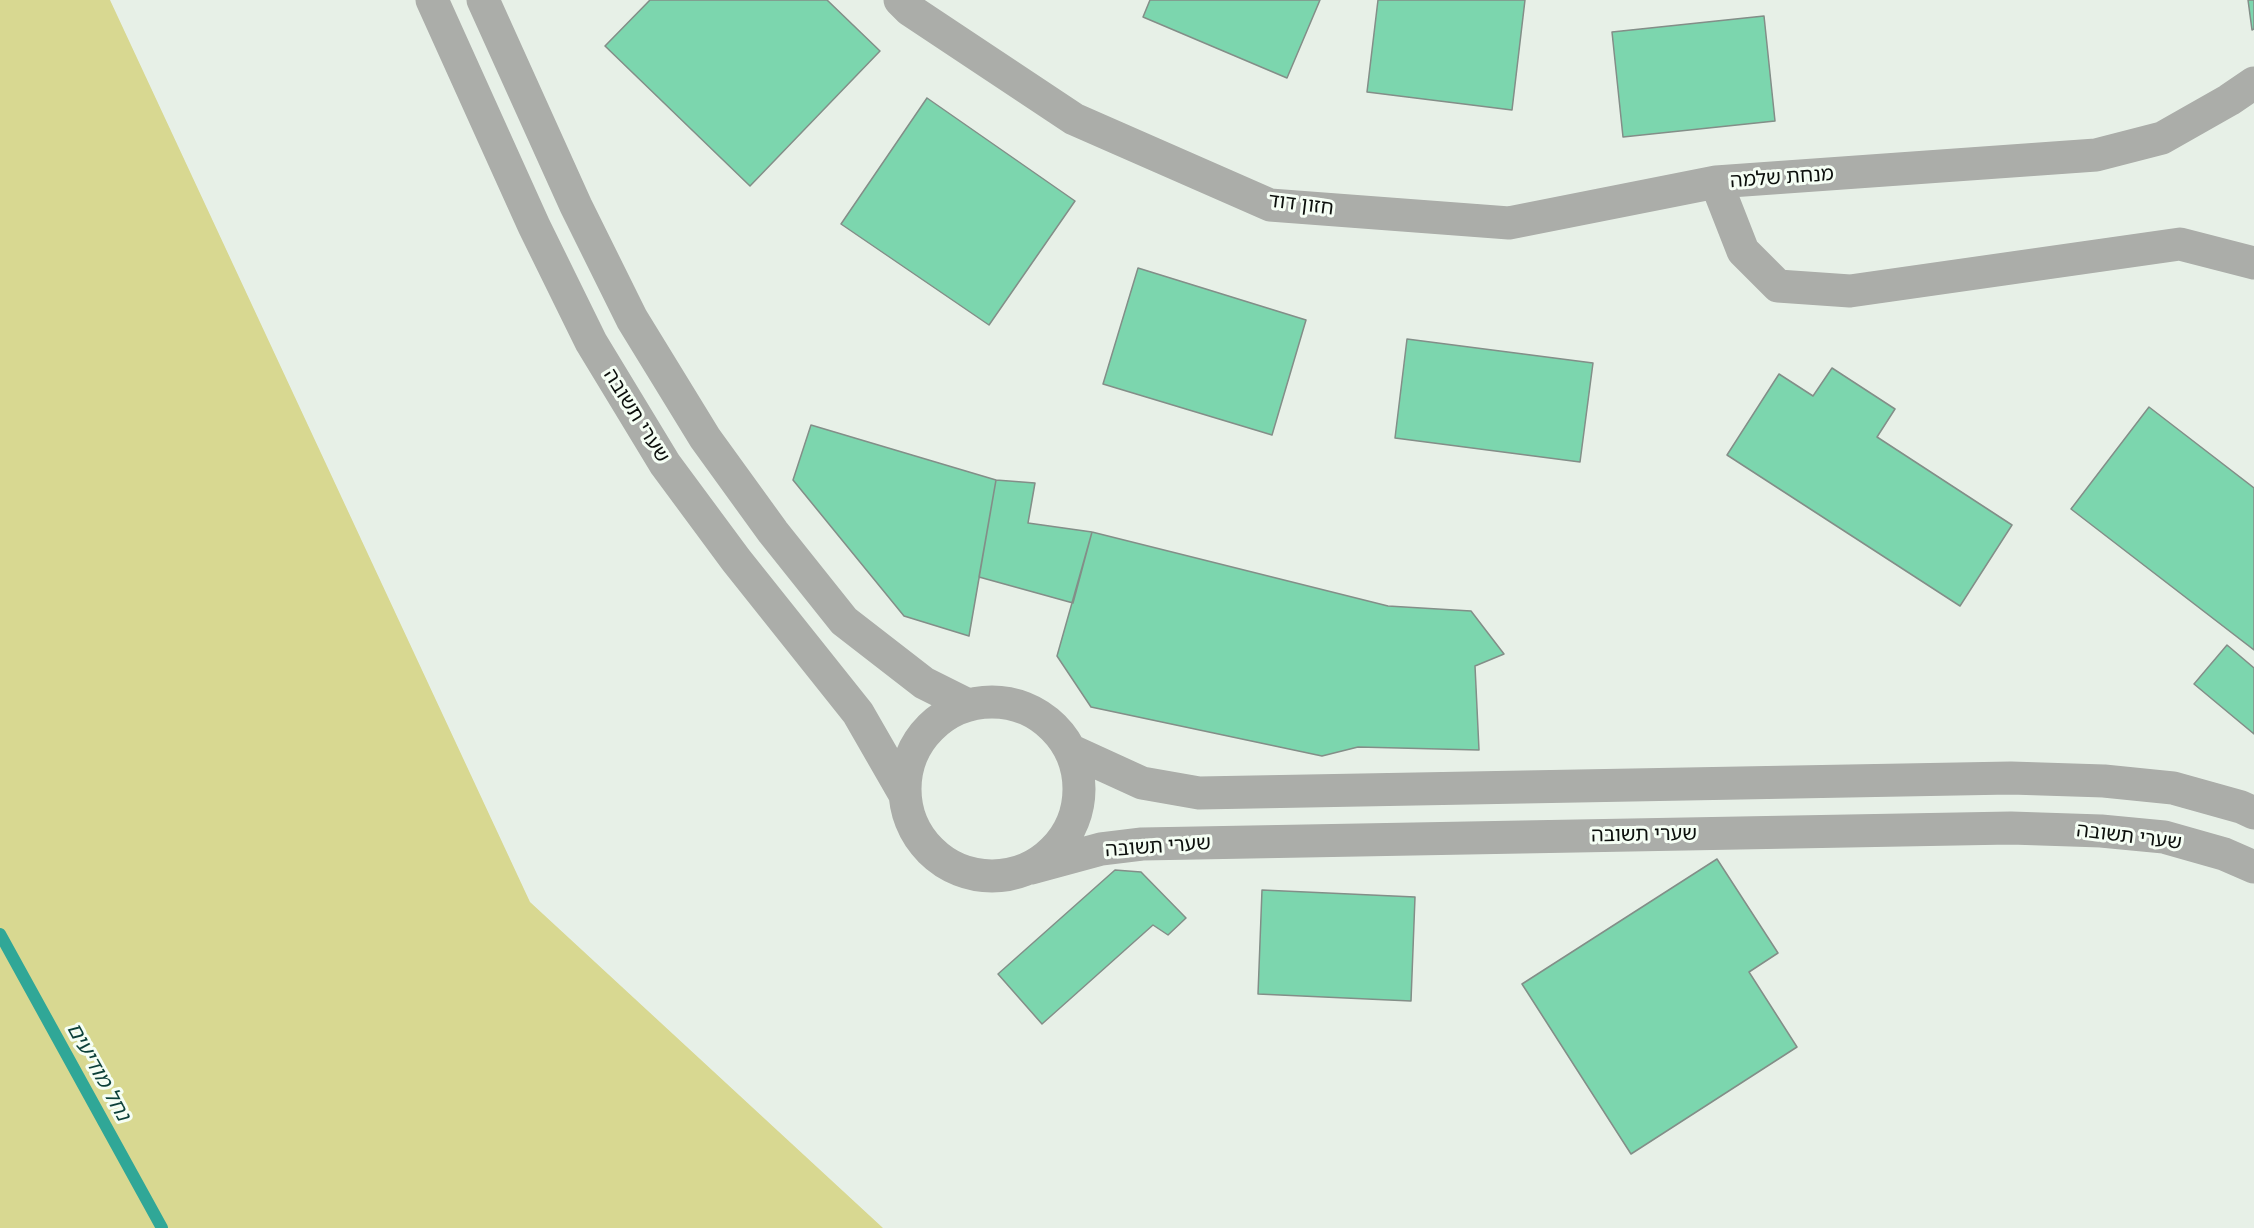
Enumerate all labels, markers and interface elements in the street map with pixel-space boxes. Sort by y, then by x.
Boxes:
street label: מנחת שלמה [1729,162,1835,194]
street label: חזון דוד [1267,189,1335,221]
street label: שערי תשובה [598,365,674,467]
street label: שערי תשובה [2075,819,2183,855]
street label: שערי תשובה [1591,822,1697,848]
street label: שערי תשובה [1104,831,1212,863]
water label: נחל מודיעים [61,1018,135,1126]

